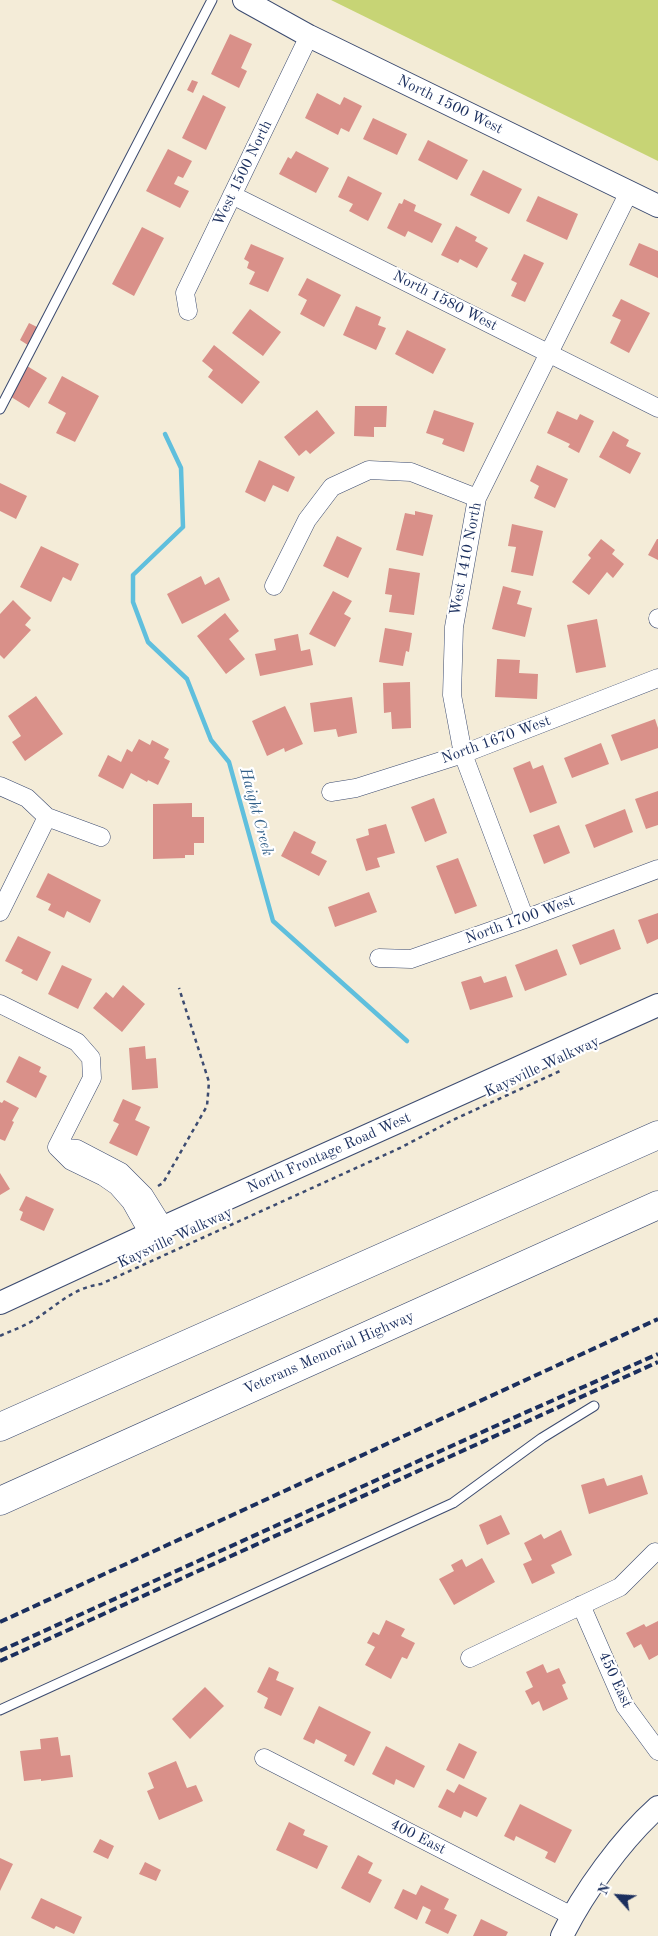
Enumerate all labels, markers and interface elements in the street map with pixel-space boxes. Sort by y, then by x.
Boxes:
street label: North 1500 West [394,72,506,138]
street label: West 1500 North [210,117,276,229]
street label: North 1580 West [390,267,500,335]
street label: West 1410 North [446,501,486,617]
street label: North 1670 West [439,712,553,768]
water label: Haight Creek [235,766,277,858]
street label: North 1700 West [463,892,577,948]
street label: Kaysville Walkway [482,1033,602,1101]
street label: North Frontage Road West [244,1109,414,1197]
street label: Kaysville Walkway [115,1204,235,1272]
street label: Veterans Memorial Highway [241,1307,417,1399]
street label: 450 East [594,1649,636,1711]
street label: 400 East [387,1815,449,1859]
north arrow [593,1871,643,1921]
text: N [596,1882,613,1897]

